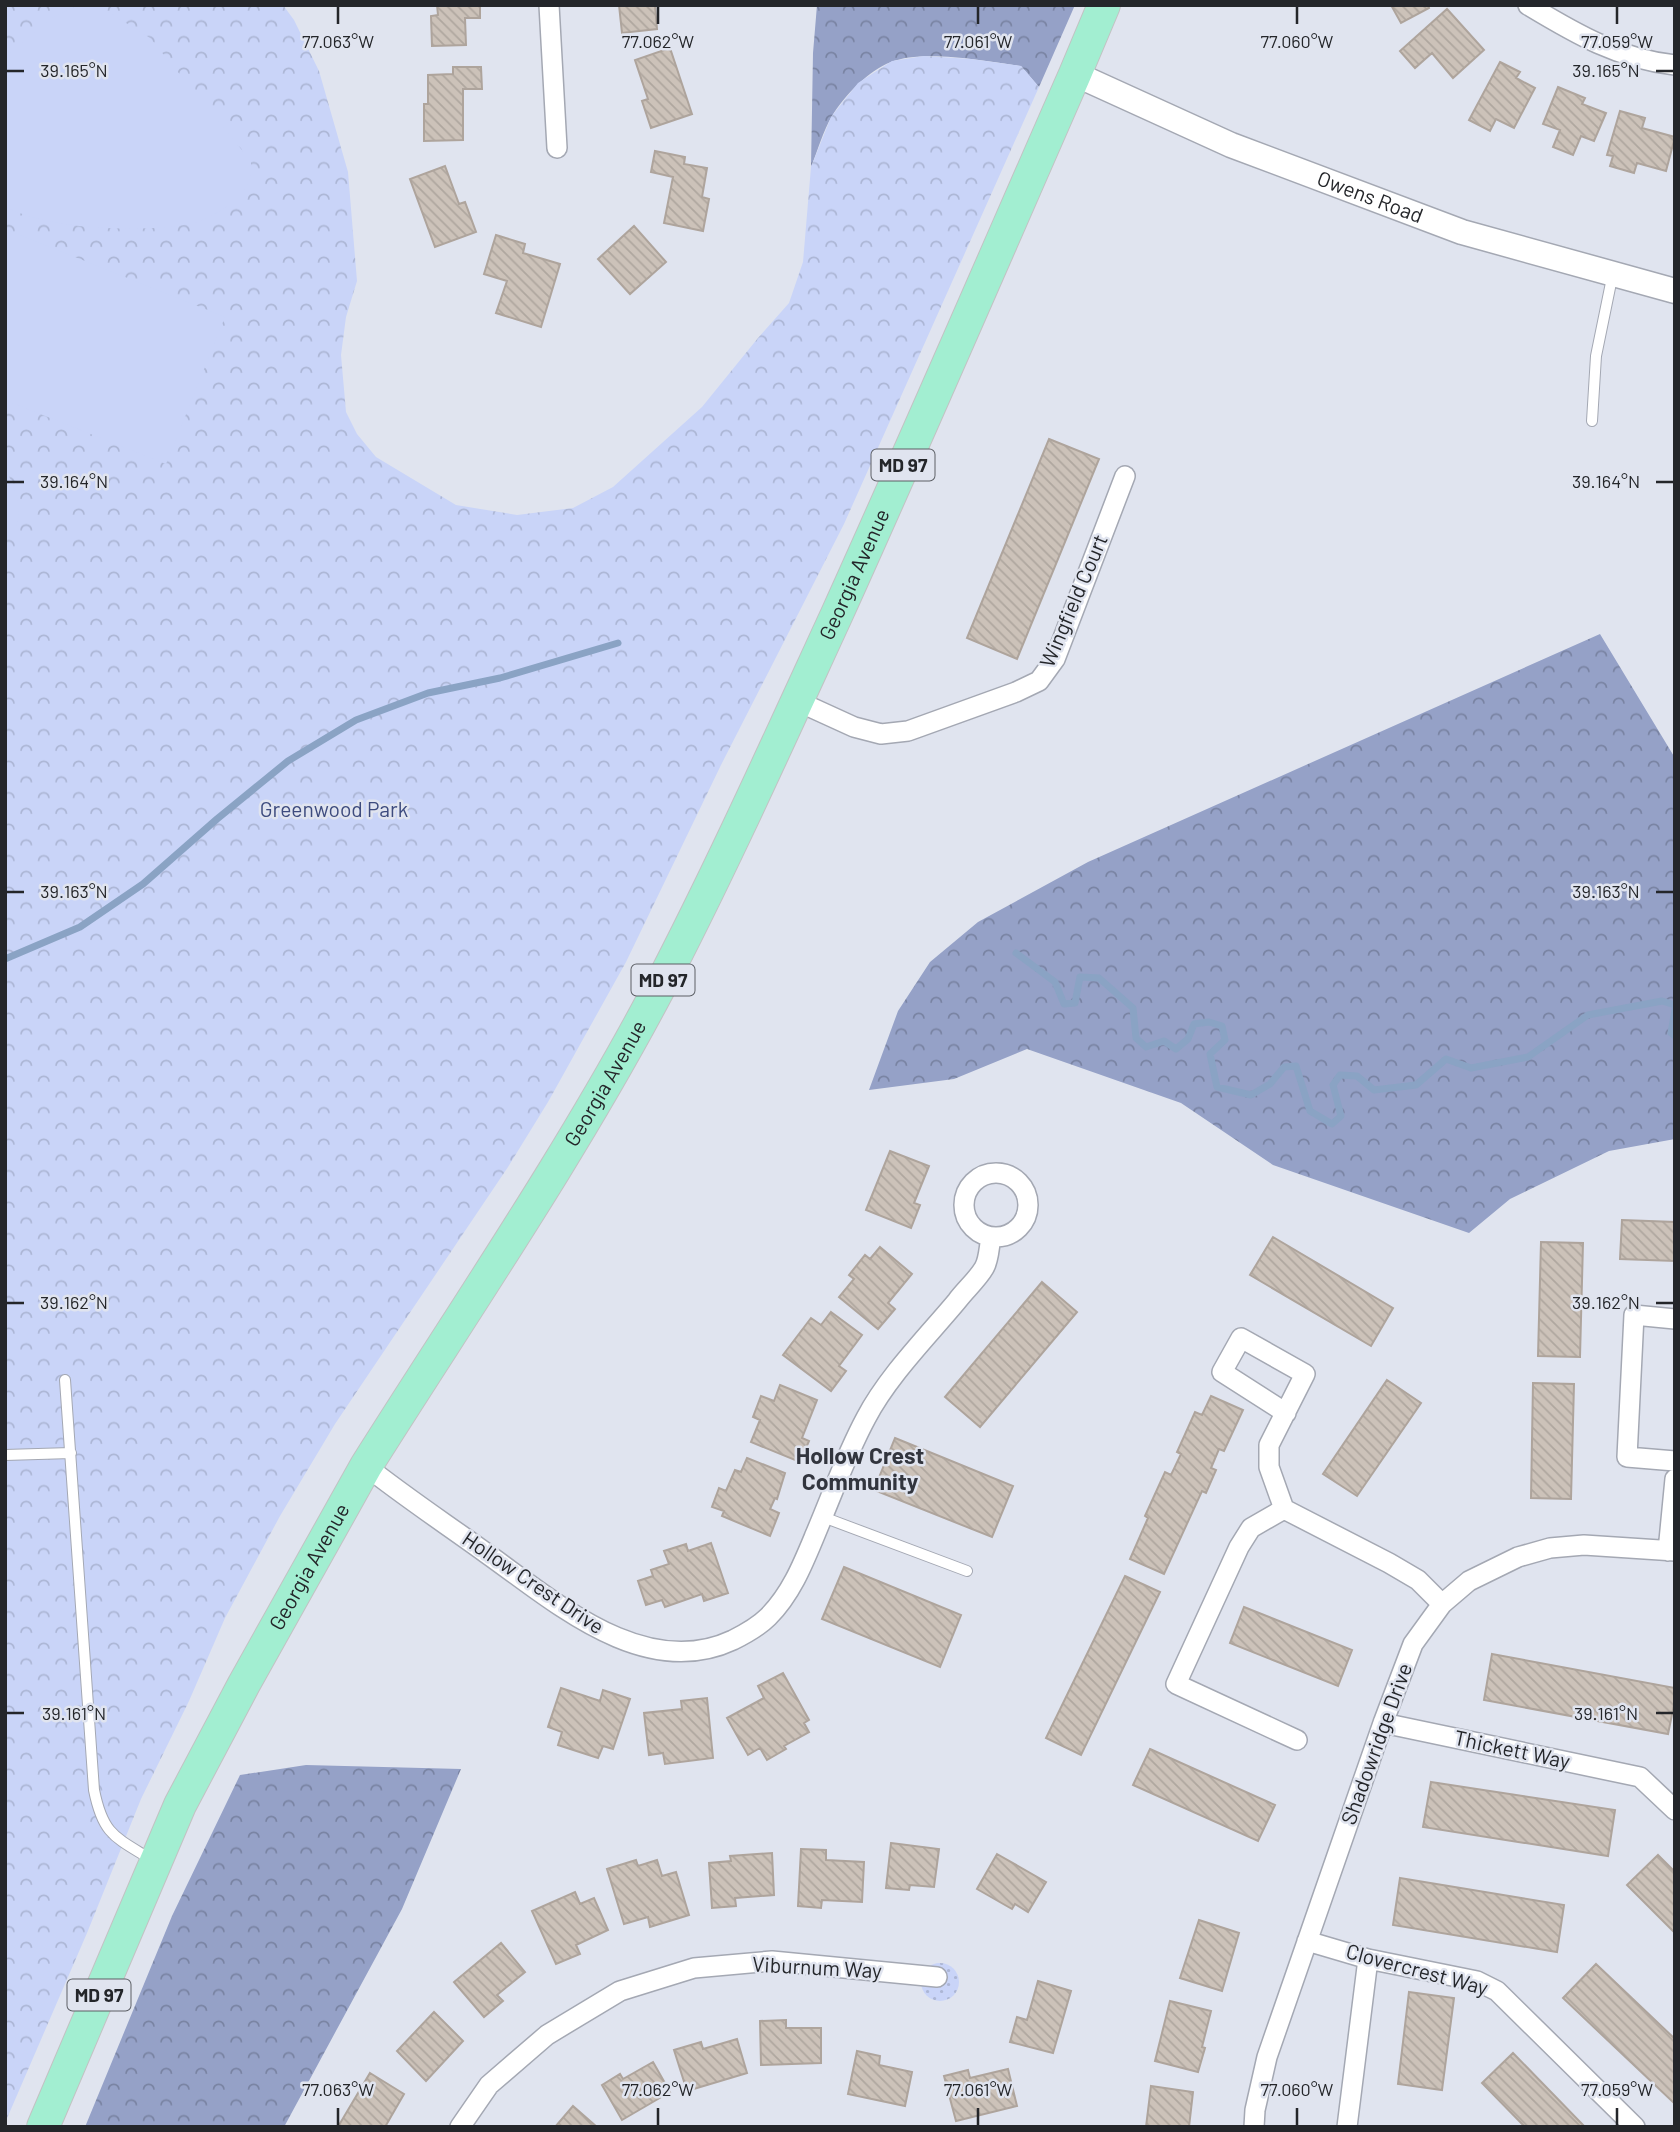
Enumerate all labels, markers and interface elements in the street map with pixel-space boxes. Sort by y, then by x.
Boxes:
text: 77.063°W [302,30,374,52]
text: 77.062°W [622,30,694,52]
text: 77.061°W [944,30,1013,52]
text: 77.060°W [1261,30,1334,52]
text: 77.059°W [1581,30,1653,52]
text: 39.165°N [40,59,108,81]
text: 39.165°N [1572,59,1640,81]
street label: Owens Road [1314,165,1427,227]
road number: MD 97 [872,450,934,480]
text: 39.164°N [40,470,108,492]
text: 39.164°N [1572,470,1640,492]
street label: Georgia Avenue [813,504,894,643]
street label: Wingfield Court [1033,530,1112,671]
park label: Greenwood Park [260,796,408,821]
text: 39.163°N [40,880,108,902]
text: 39.163°N [1572,880,1640,902]
road number: MD 97 [632,964,694,996]
street label: Georgia Avenue [558,1016,650,1150]
text: 39.162°N [40,1291,108,1313]
text: 39.162°N [1572,1291,1640,1313]
district label: Hollow Crest Community [796,1441,924,1495]
street label: Georgia Avenue [263,1498,354,1634]
street label: Hollow Crest Drive [458,1525,609,1638]
street label: Shadowridge Drive [1335,1659,1416,1828]
text: 39.161°N [42,1702,106,1724]
text: 39.161°N [1574,1702,1638,1724]
street label: Thickett Way [1452,1724,1573,1773]
street label: Clovercrest Way [1344,1938,1491,2000]
street label: Viburnum Way [752,1951,883,1982]
road number: MD 97 [68,1980,130,2010]
text: 77.063°W [302,2078,374,2100]
text: 77.062°W [622,2078,694,2100]
text: 77.061°W [944,2078,1013,2100]
text: 77.060°W [1261,2078,1334,2100]
text: 77.059°W [1581,2078,1653,2100]

